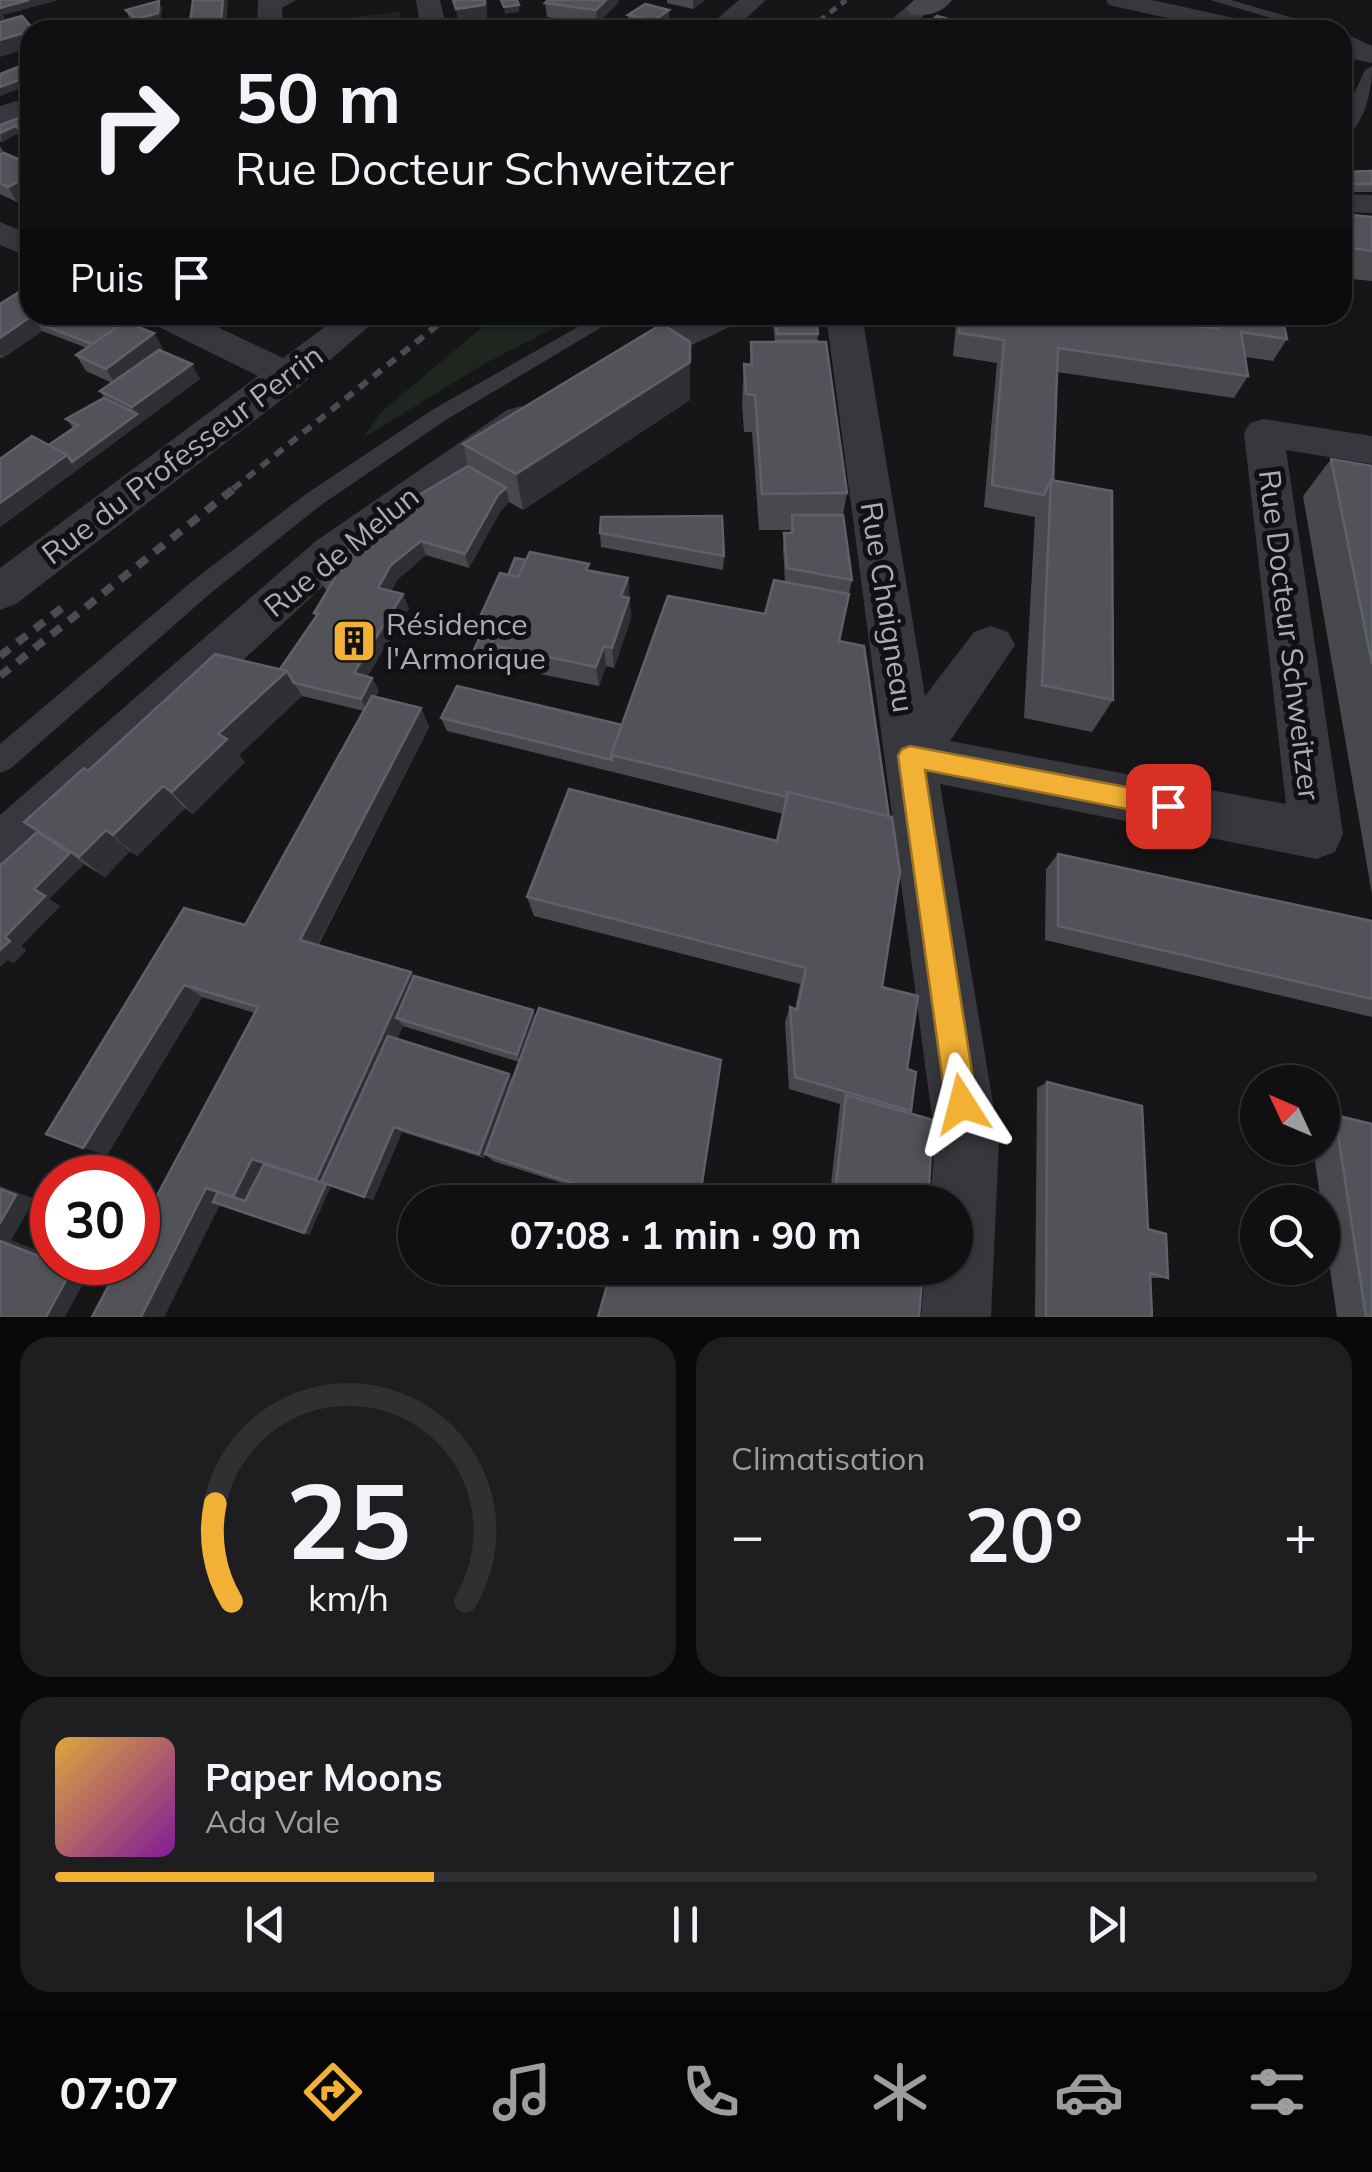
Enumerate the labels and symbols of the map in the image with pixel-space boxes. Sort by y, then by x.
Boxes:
street label: Rue du Professeur Perrin [34,336,330,572]
street label: Rue Docteur Schweitzer [1251,468,1329,802]
street label: Rue de Melun [256,477,426,625]
street label: Rue Chaigneau [853,499,923,715]
place label: Résidence l'Armorique [386,605,546,677]
building icon: Résidence l'Armorique [331,618,377,664]
pin [1126,764,1211,849]
position arrow [910,1052,1014,1156]
north arrow [1240,1065,1340,1165]
speed limit sign: 30 [30,1155,160,1285]

